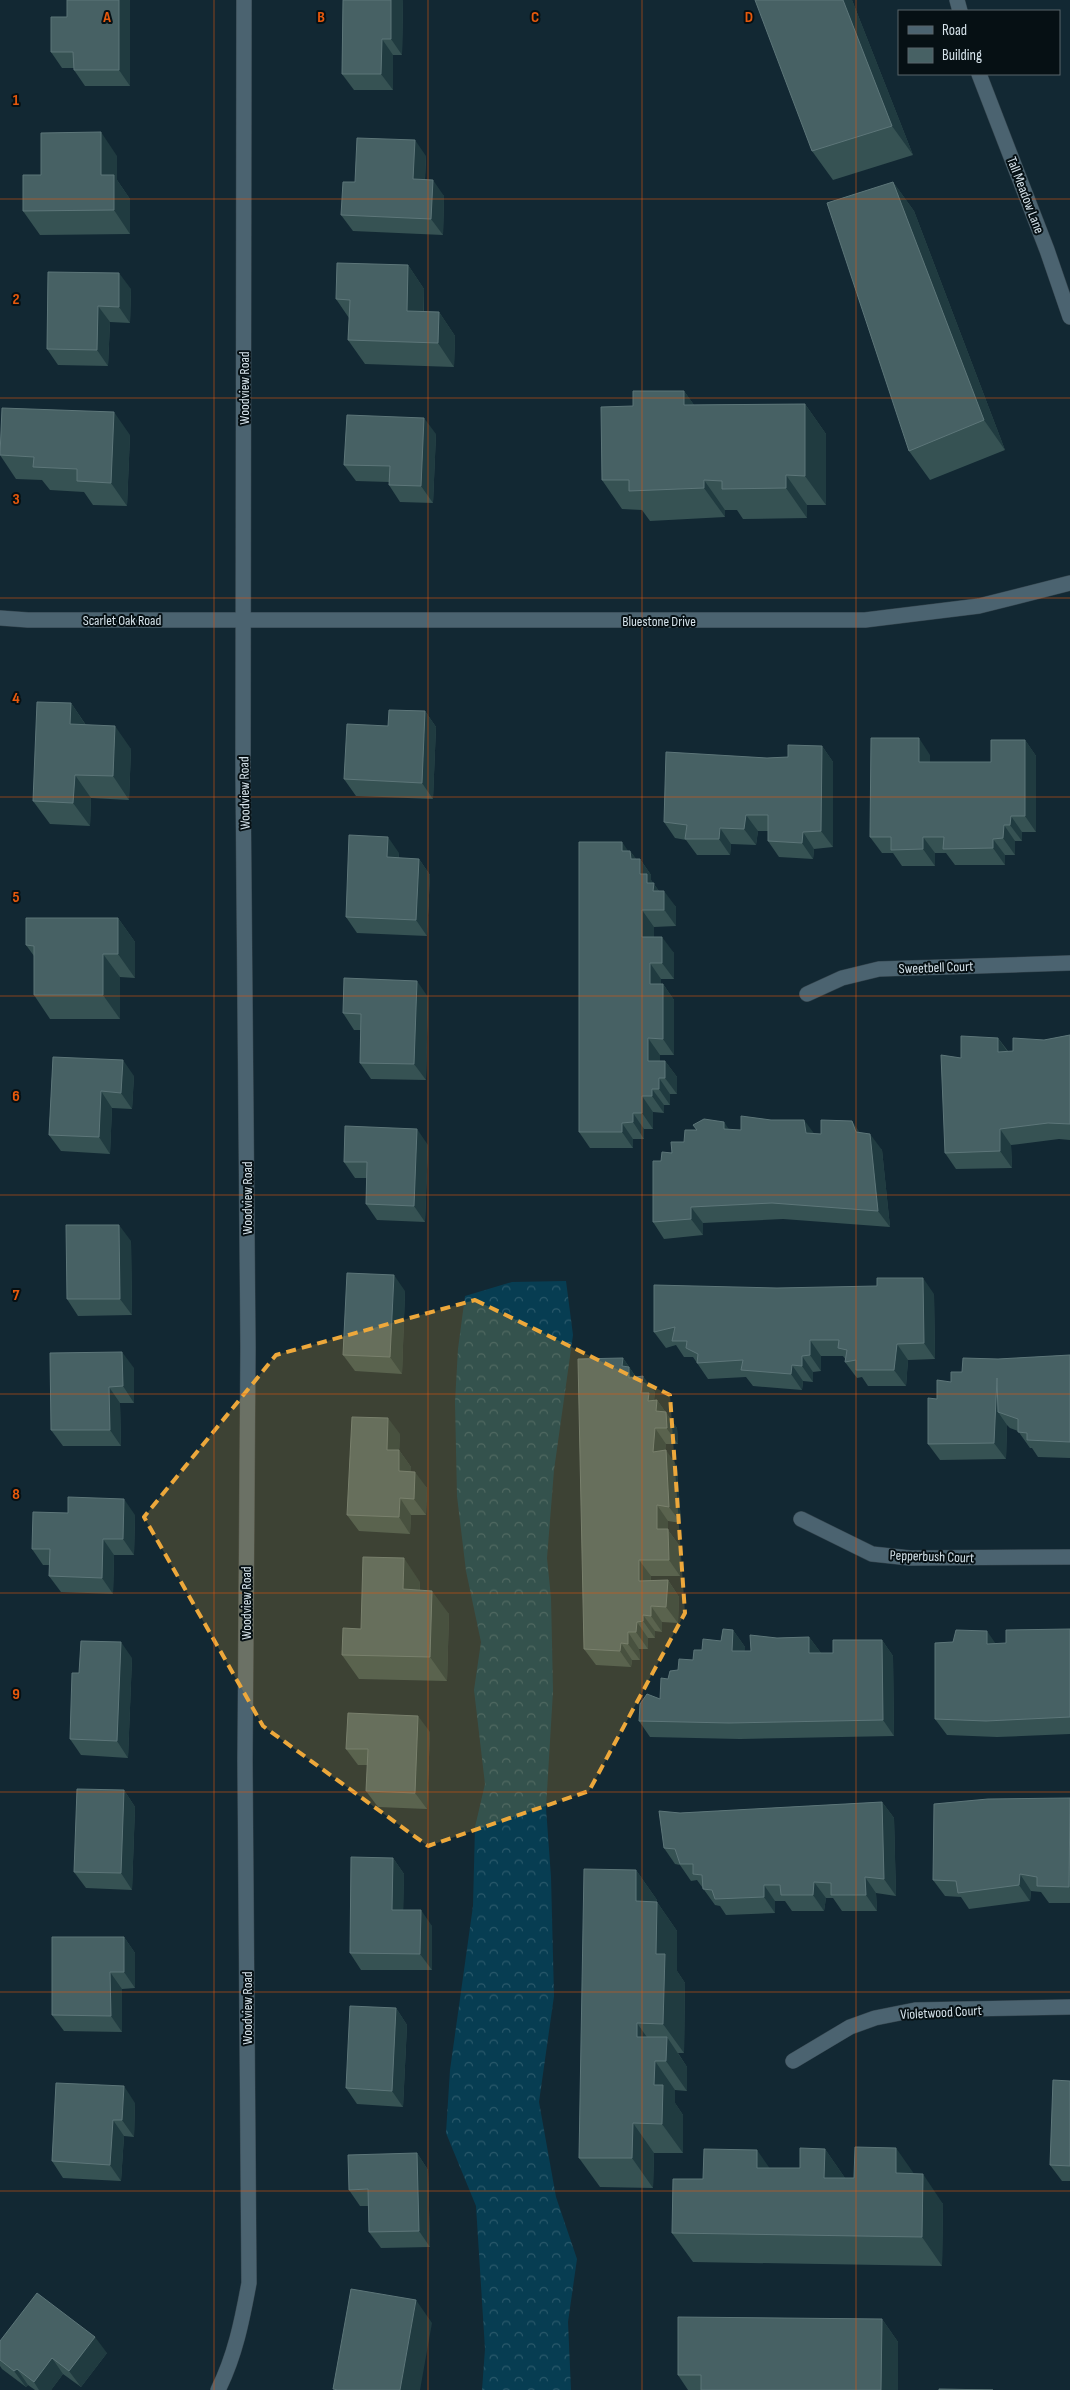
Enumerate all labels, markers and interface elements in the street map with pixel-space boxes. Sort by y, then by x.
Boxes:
text: A [102,8,111,27]
text: B [317,8,325,27]
text: C [531,8,539,27]
text: D [745,8,753,27]
legend [898,10,1060,75]
text: Road [942,21,967,40]
text: Building [942,46,982,65]
text: 1 [13,91,20,110]
street label: Tall Meadow Lane [1003,154,1048,236]
text: 2 [12,290,20,309]
street label: Woodview Road [236,351,253,425]
text: 3 [12,490,20,509]
street label: Scarlet Oak Road [83,612,161,629]
street label: Bluestone Drive [622,613,696,630]
text: 4 [12,689,20,708]
street label: Woodview Road [235,756,254,830]
text: 5 [12,888,20,907]
street label: Sweetbell Court [898,958,974,977]
text: 6 [12,1087,20,1106]
street label: Woodview Road [239,1161,256,1235]
text: 7 [13,1286,20,1305]
text: 8 [12,1485,20,1504]
street label: Pepperbush Court [889,1547,974,1566]
street label: Woodview Road [238,1566,255,1640]
text: 9 [12,1685,20,1704]
street label: Woodview Road [239,1971,256,2045]
street label: Violetwood Court [900,2002,982,2023]

